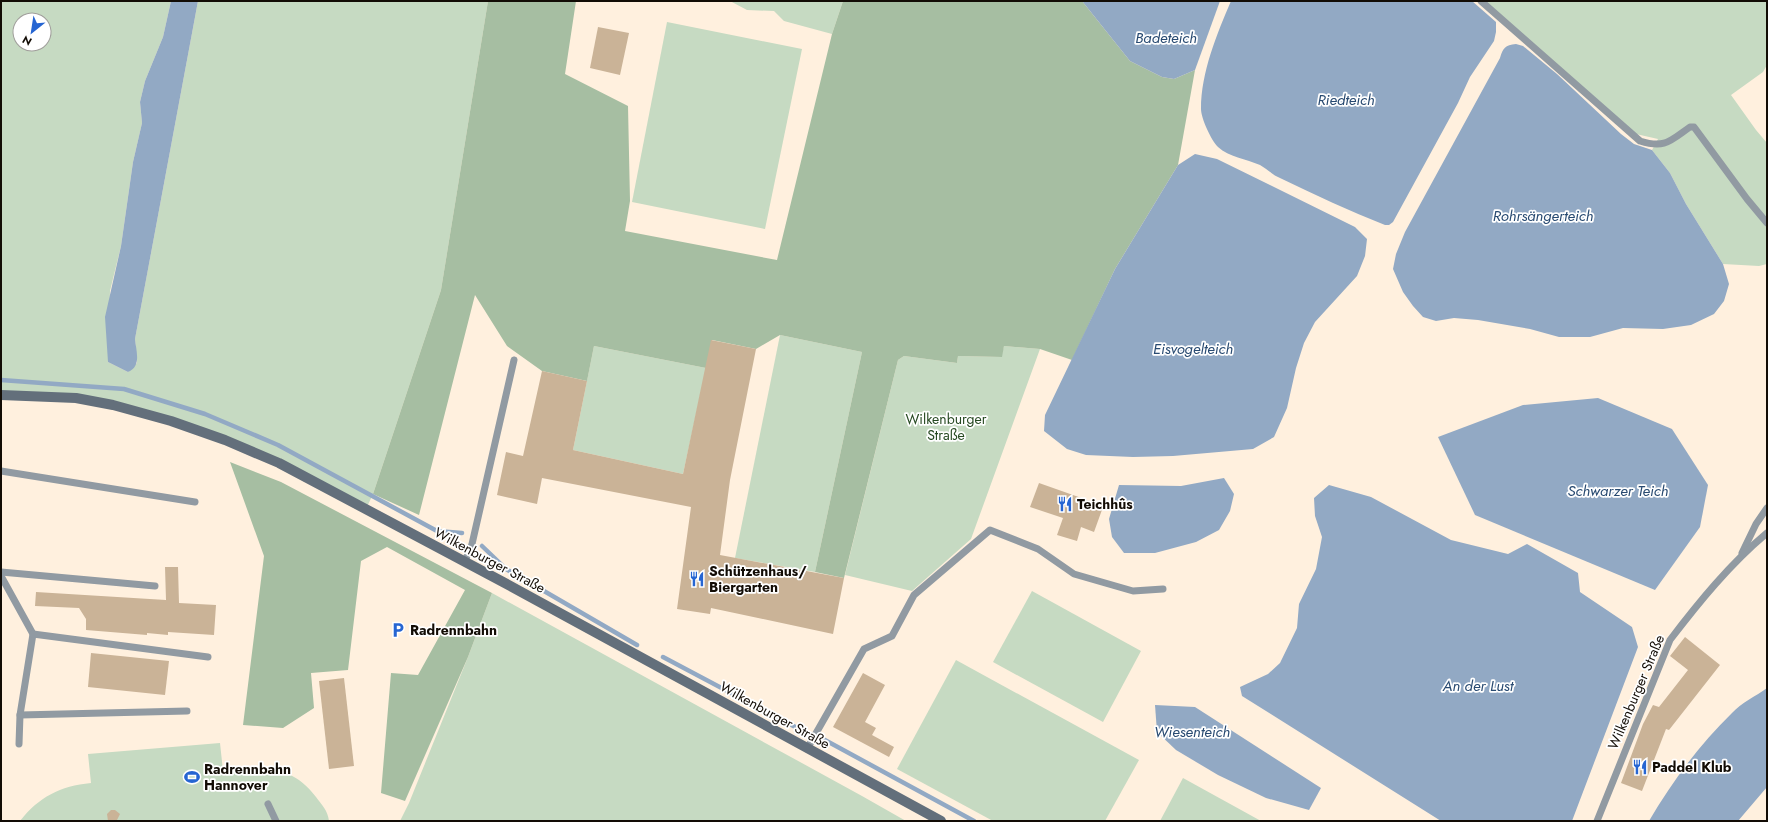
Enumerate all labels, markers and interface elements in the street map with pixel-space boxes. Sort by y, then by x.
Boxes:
north arrow [12,12,52,52]
water label: Badeteich [1135,27,1197,49]
text: N [19,32,35,50]
water label: Riedteich [1317,89,1375,111]
water label: Rohrsängerteich [1493,205,1593,227]
water label: Eisvogelteich [1153,338,1233,360]
park label: Wilkenburger Straße [905,409,987,445]
water label: Schwarzer Teich [1568,480,1668,502]
place label: Teichhûs [1077,494,1133,514]
restaurant icon: Teichhûs [1056,495,1074,513]
street label: Wilkenburger Straße [431,522,549,598]
place label: Schützenhaus/ Biergarten [709,561,807,597]
restaurant icon: Schützenhaus/ Biergarten [688,570,706,588]
place label: Radrennbahn [410,620,497,640]
parking icon: Radrennbahn [389,621,407,639]
street label: Wilkenburger Straße [1603,631,1669,753]
water label: An der Lust [1442,675,1515,697]
street label: Wilkenburger Straße [716,676,834,754]
water label: Wiesenteich [1154,721,1230,743]
place label: Paddel Klub [1652,757,1732,777]
restaurant icon: Paddel Klub [1631,758,1649,776]
place label: Radrennbahn Hannover [204,759,291,795]
sports icon: Radrennbahn Hannover [183,768,201,786]

